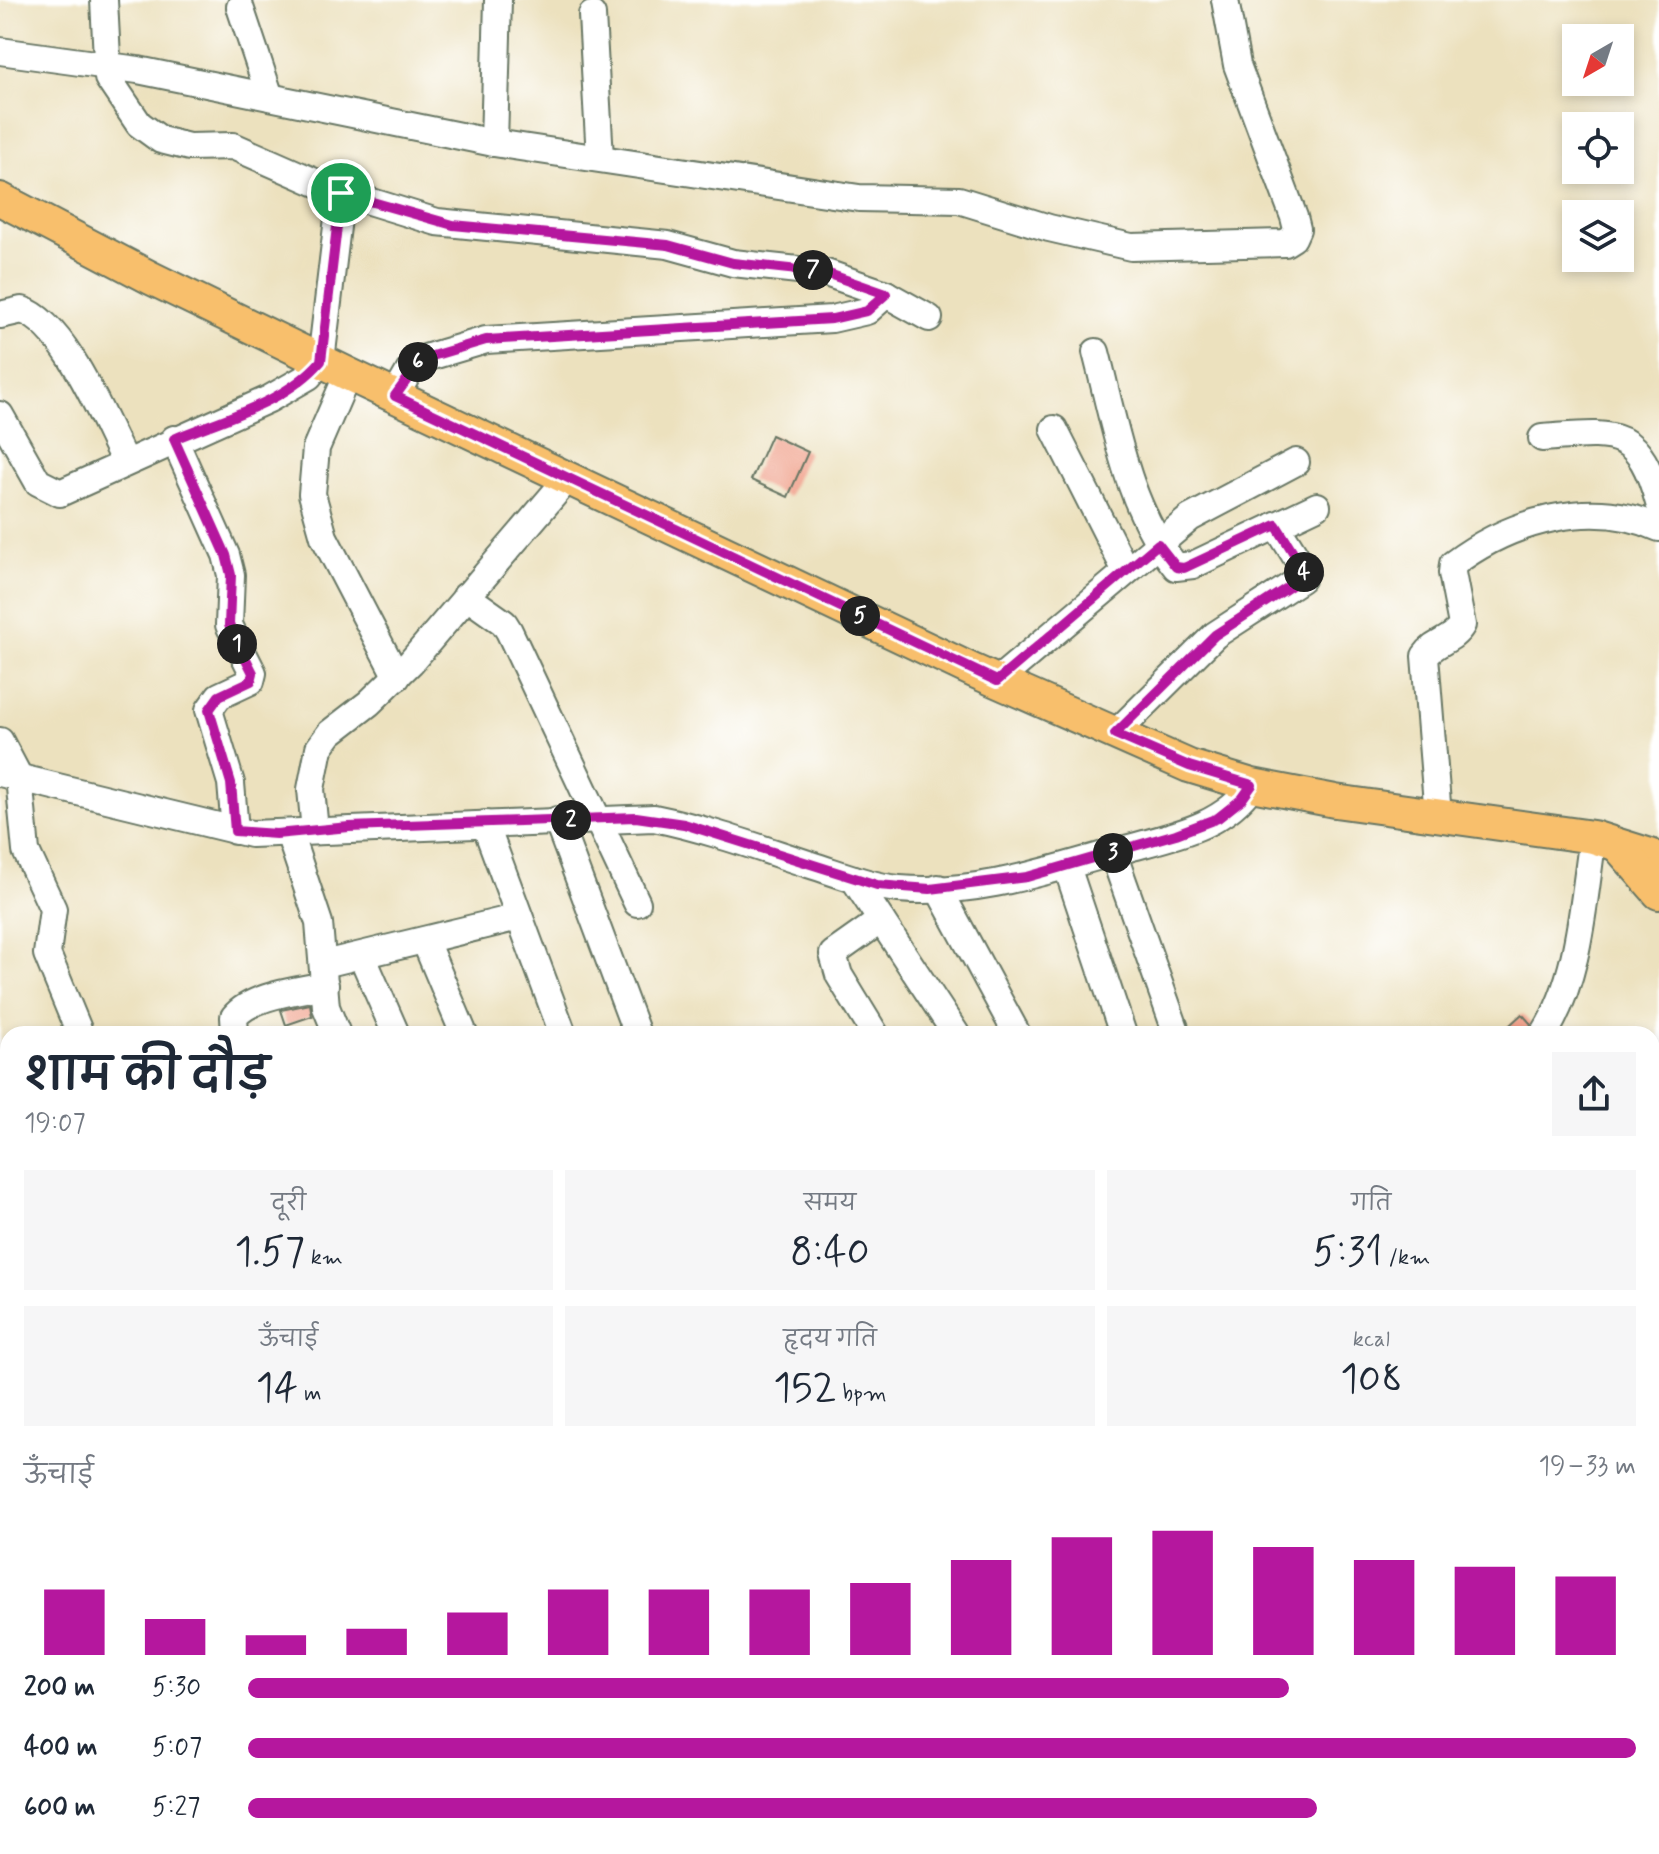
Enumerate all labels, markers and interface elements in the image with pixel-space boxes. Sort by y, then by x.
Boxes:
north arrow [1562,24,1634,96]
map controls [1562,24,1634,272]
button: locate [1562,112,1634,184]
pin [307,159,375,227]
icon: arrive [319,171,363,215]
button: layers [1562,200,1634,272]
pin: 7 [793,250,833,290]
text: 7 [806,256,820,284]
pin: 6 [398,342,438,382]
text: 6 [412,348,424,376]
pin: 4 [1284,552,1324,592]
text: 4 [1298,558,1310,586]
pin: 5 [840,596,880,636]
text: 5 [853,602,867,630]
pin: 1 [217,624,257,664]
text: 1 [232,630,242,658]
pin: 2 [551,800,591,840]
text: 2 [566,806,576,834]
pin: 3 [1093,833,1133,873]
text: 3 [1108,839,1118,867]
text: शाम की दौड़ [24,1048,270,1106]
button: share [1552,1052,1636,1136]
text: 19:07 [24,1107,86,1141]
text: दूरी [271,1190,306,1218]
text: समय [804,1190,856,1218]
text: गति [1351,1190,1391,1218]
text: 1.57 [234,1227,305,1279]
text: 8:40 [790,1227,870,1279]
text: 5:31 [1313,1227,1382,1279]
text: km [305,1244,343,1272]
text: /km [1382,1244,1430,1272]
text: ऊँचाई [259,1326,318,1354]
text: हृदय गति [783,1326,877,1354]
text: kcal [1353,1326,1390,1354]
text: 108 [1340,1354,1403,1406]
text: 14 [256,1363,298,1415]
text: 152 [773,1363,836,1415]
text: m [298,1380,321,1408]
text: bpm [836,1380,887,1408]
text: 19–33 m [1538,1450,1636,1484]
text: ऊँचाई [24,1459,94,1493]
text: 200 m [24,1671,95,1705]
text: 5:30 [152,1671,201,1705]
text: 400 m [24,1731,97,1765]
text: 5:07 [152,1731,202,1765]
text: 600 m [24,1791,96,1825]
text: 5:27 [152,1791,200,1825]

